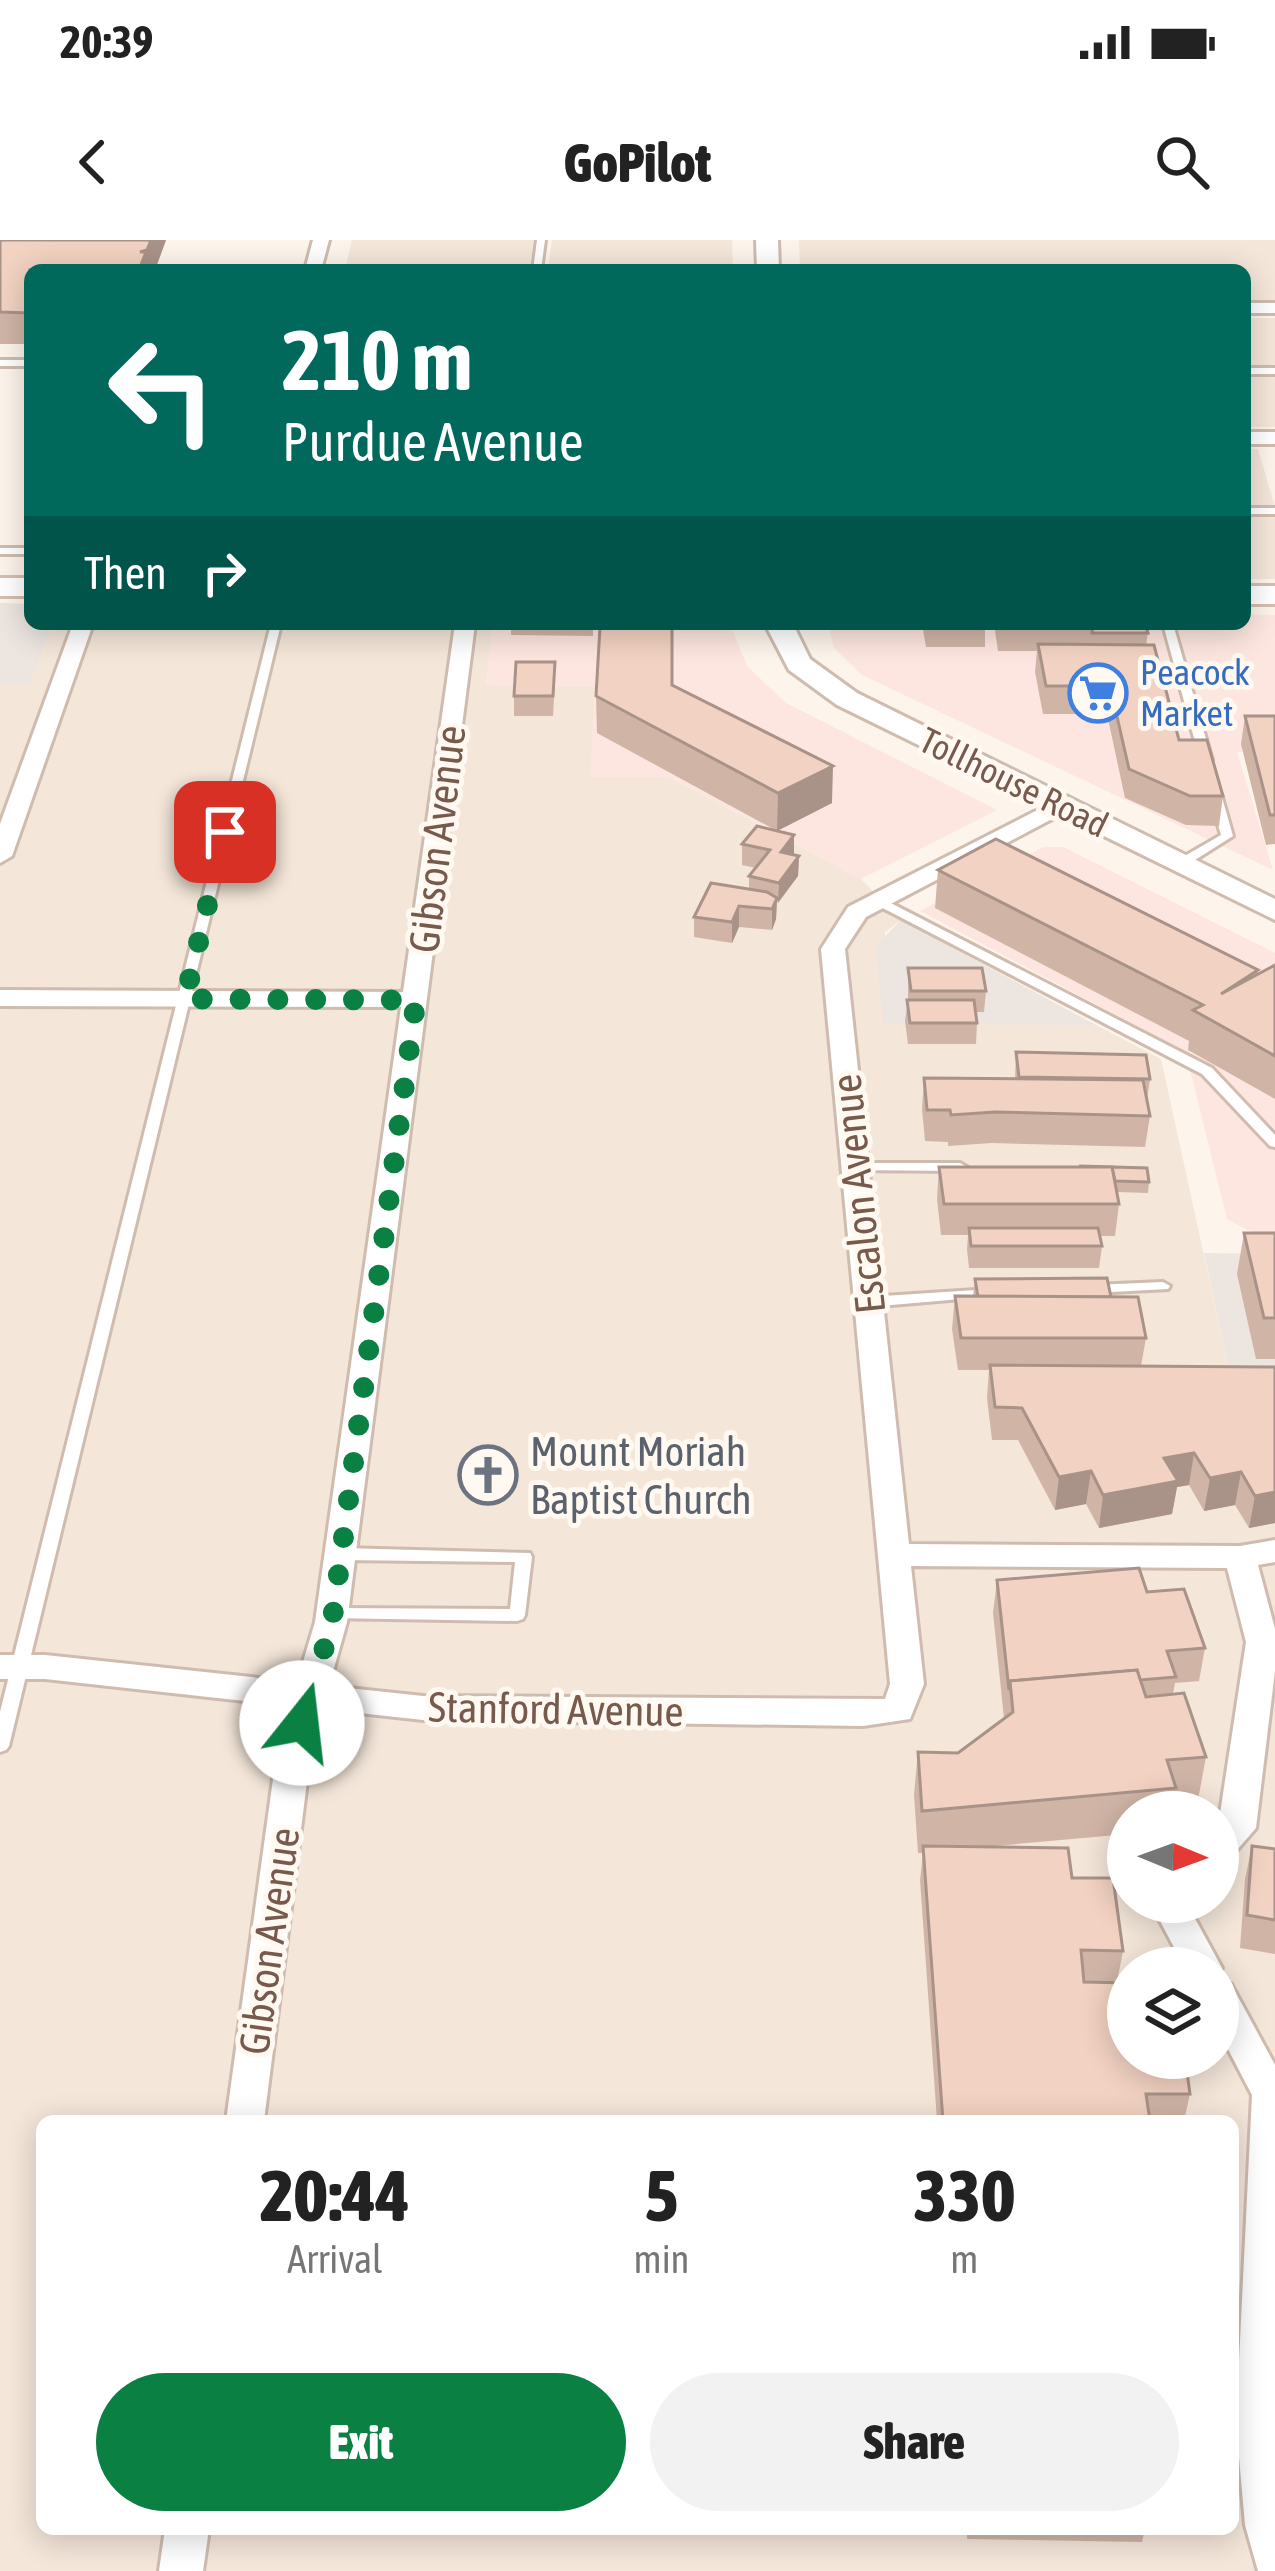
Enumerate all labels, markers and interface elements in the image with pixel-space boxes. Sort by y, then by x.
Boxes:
text: 20:39 [60,16,154,68]
icon: back [60,129,126,195]
icon: search [1149,129,1215,195]
text: GoPilot [564,132,711,193]
icon: left [84,312,240,468]
text: 210 m [282,312,472,408]
text: Purdue Avenue [282,411,584,472]
icon: right [191,540,257,606]
text: Then [84,547,167,599]
place label: Peacock Market [1140,651,1250,734]
supermarket icon: Peacock Market [1067,662,1129,724]
street label: Tollhouse Road [913,718,1115,846]
street label: Gibson Avenue [399,723,475,955]
pin [174,781,276,883]
icon: arrive [192,799,258,865]
street label: Escalon Avenue [822,1072,894,1316]
place label: Mount Moriah Baptist Church [530,1427,752,1523]
church icon: Mount Moriah Baptist Church [457,1444,519,1506]
position arrow [239,1660,365,1786]
street label: Stanford Avenue [428,1683,684,1735]
north arrow [1107,1791,1239,1923]
map controls [1107,1791,1239,2079]
street label: Gibson Avenue [229,1824,309,2058]
button: layers [1107,1947,1239,2079]
text: 20:44 [260,2154,410,2236]
text: 5 [645,2154,678,2236]
text: 330 [914,2154,1015,2236]
text: Arrival [287,2237,382,2281]
text: min [634,2237,690,2281]
text: m [950,2237,978,2281]
button: Exit [96,2373,626,2511]
button: Share [650,2373,1179,2511]

